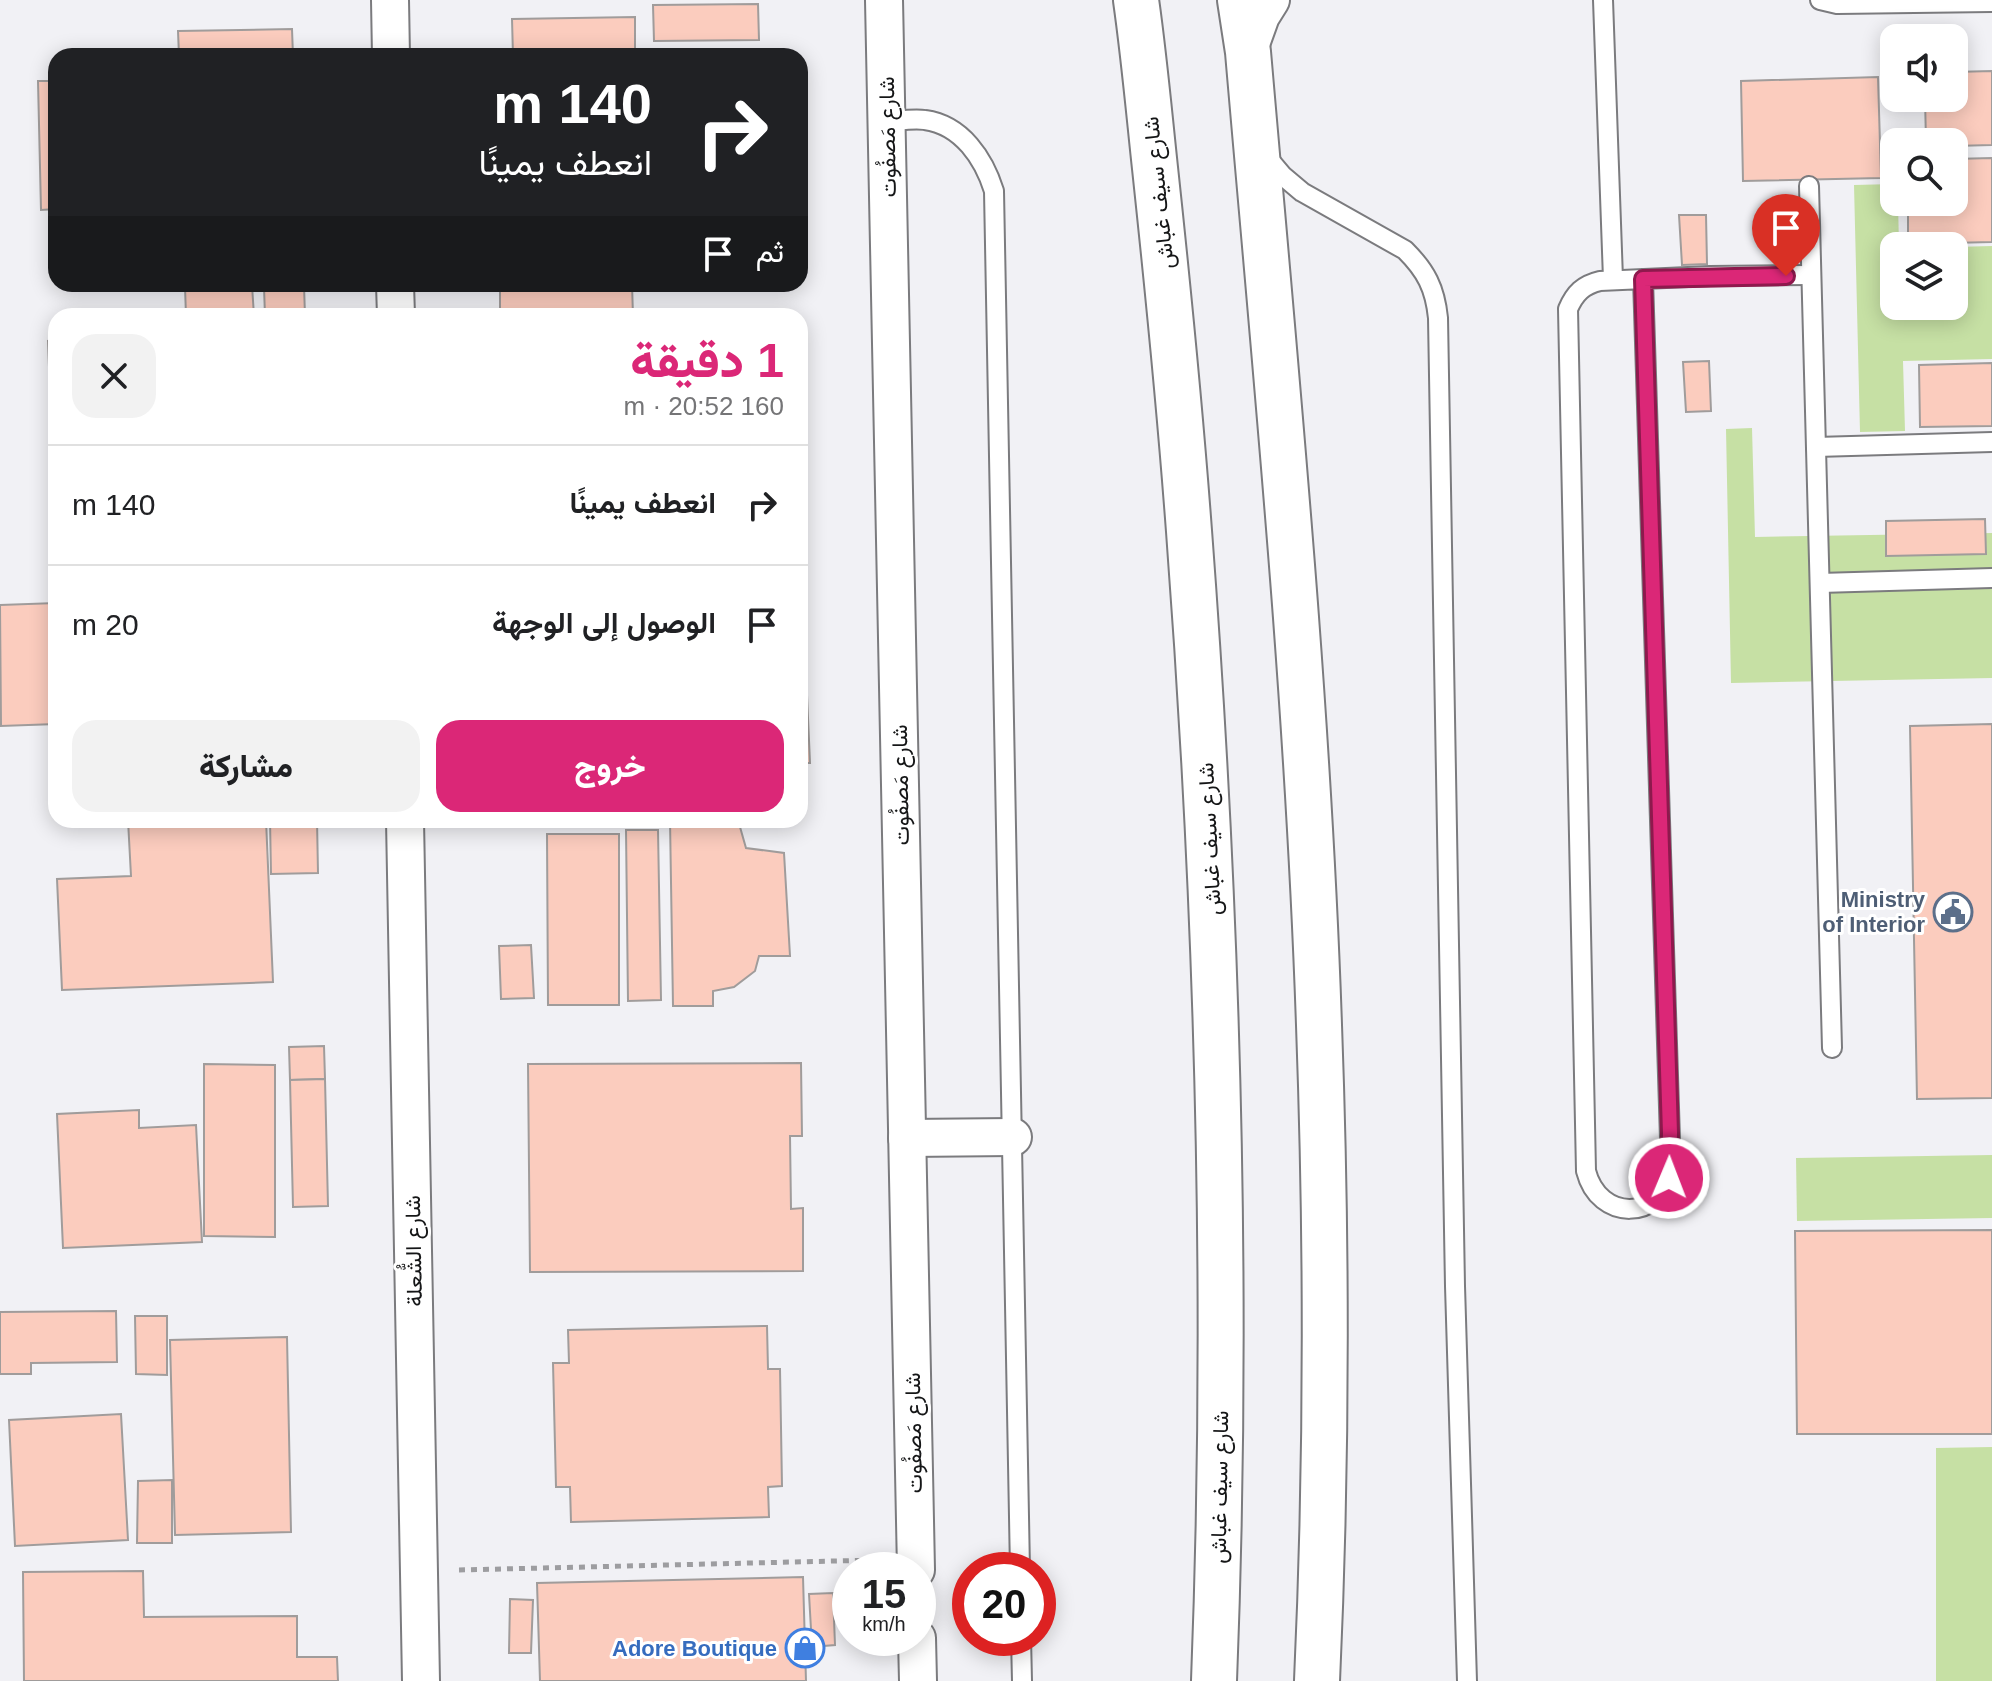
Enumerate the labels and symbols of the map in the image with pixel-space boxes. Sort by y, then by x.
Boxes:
street label: شارع مَصفُوت [874,76,903,198]
street label: شارع سيف غباش [1138,115,1181,270]
pin [1752,194,1820,276]
street label: شارع مَصفُوت [887,724,916,846]
street label: شارع سيف غباش [1193,762,1228,916]
place label: Ministry of Interior [1822,887,1926,937]
public building icon: Ministry of Interior [1932,891,1974,933]
position arrow [1627,1136,1711,1220]
street label: شارع الشُّعلة [396,1195,429,1307]
street label: شارع مَصفُوت [900,1372,929,1494]
street label: شارع سيف غباش [1206,1410,1235,1564]
speed limit sign: 20 [952,1552,1056,1656]
shop icon: Adore Boutique [784,1627,826,1669]
place label: Adore Boutique [612,1636,777,1661]

